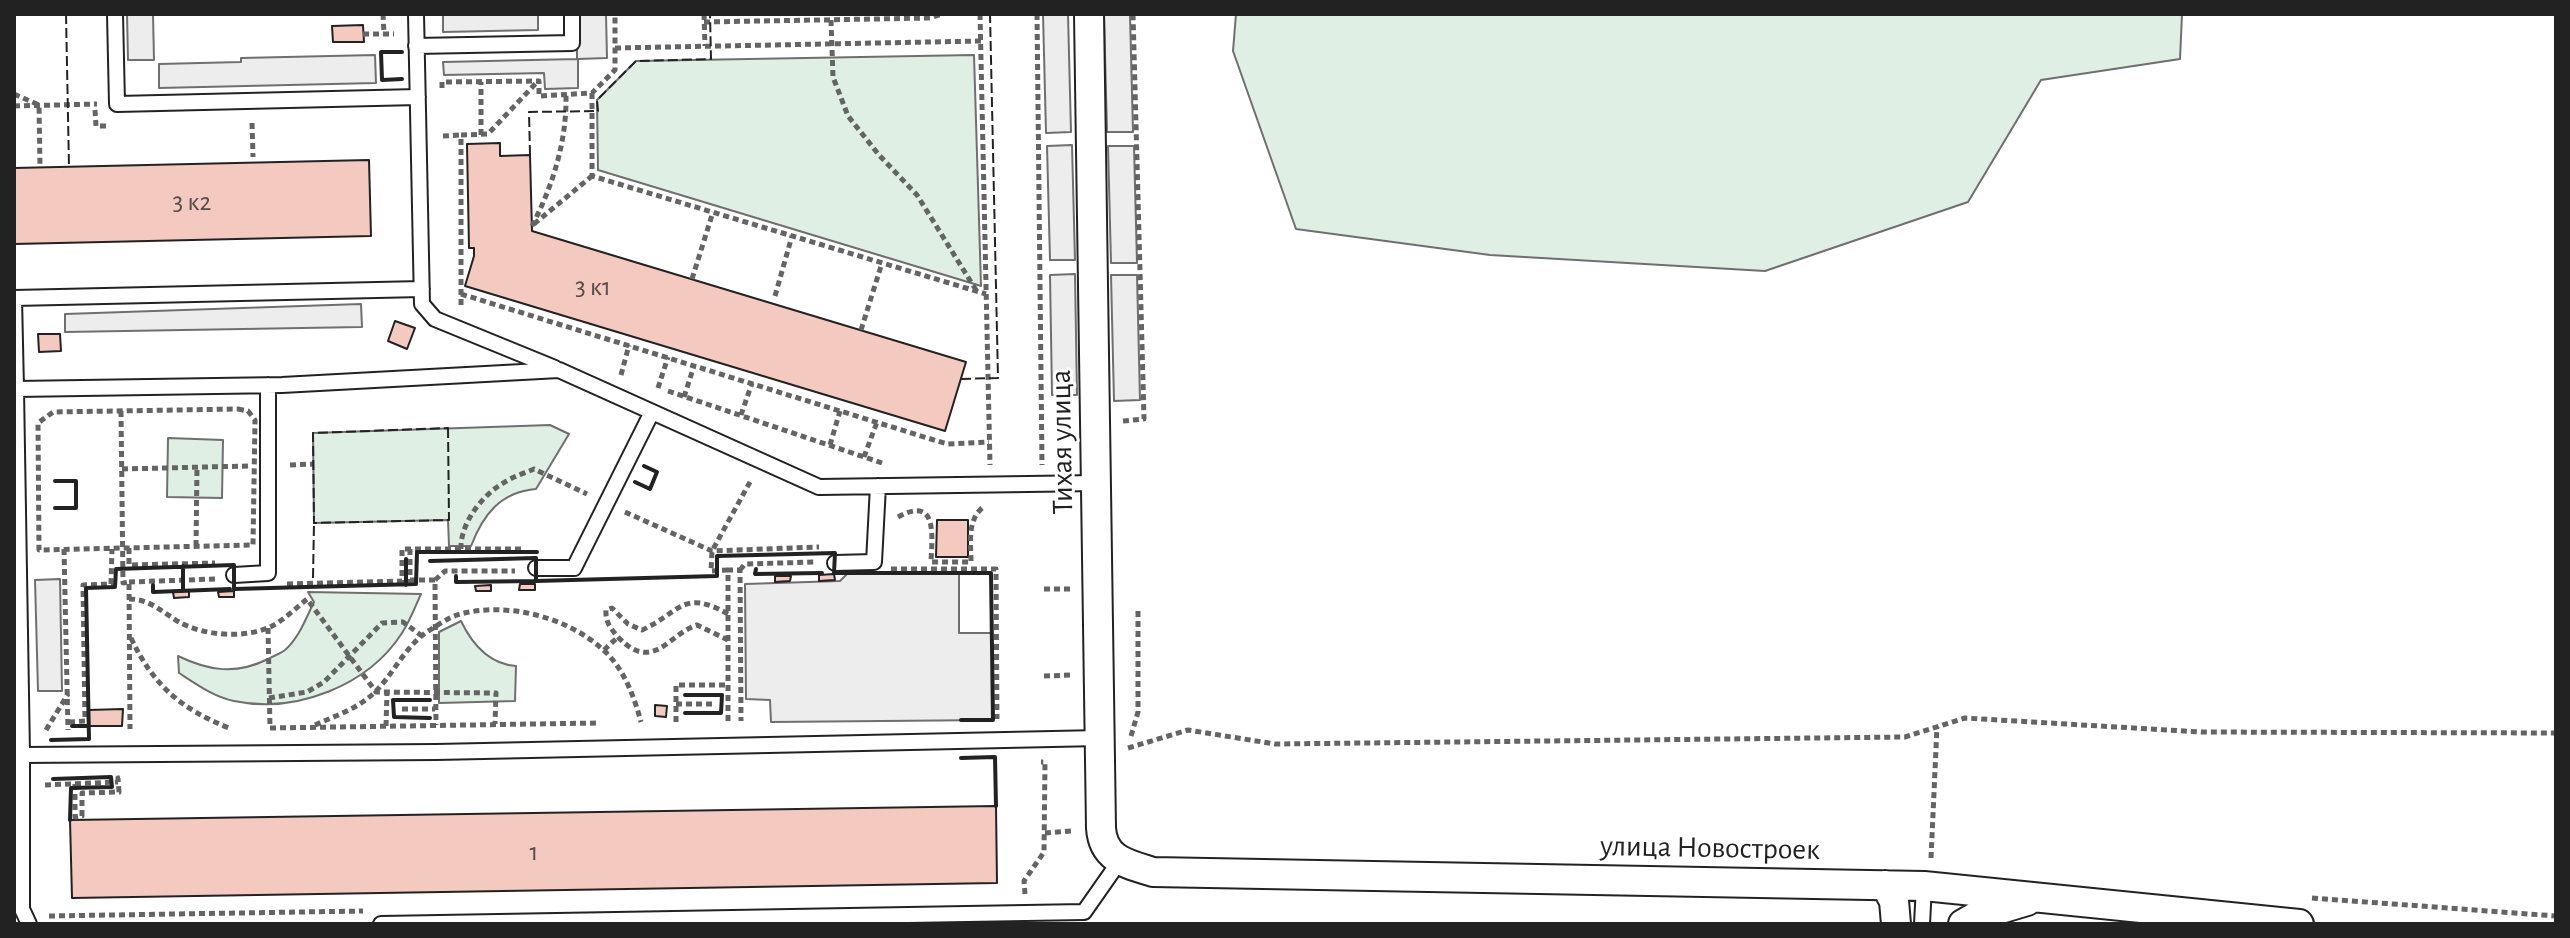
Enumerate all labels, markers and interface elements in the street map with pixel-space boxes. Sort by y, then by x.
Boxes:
house number: 3 к2 [173,186,211,218]
house number: 3 к1 [575,271,611,303]
street label: Тихая улица [1043,369,1081,515]
street label: улица Новостроек [1600,828,1820,868]
house number: 1 [530,836,538,868]

